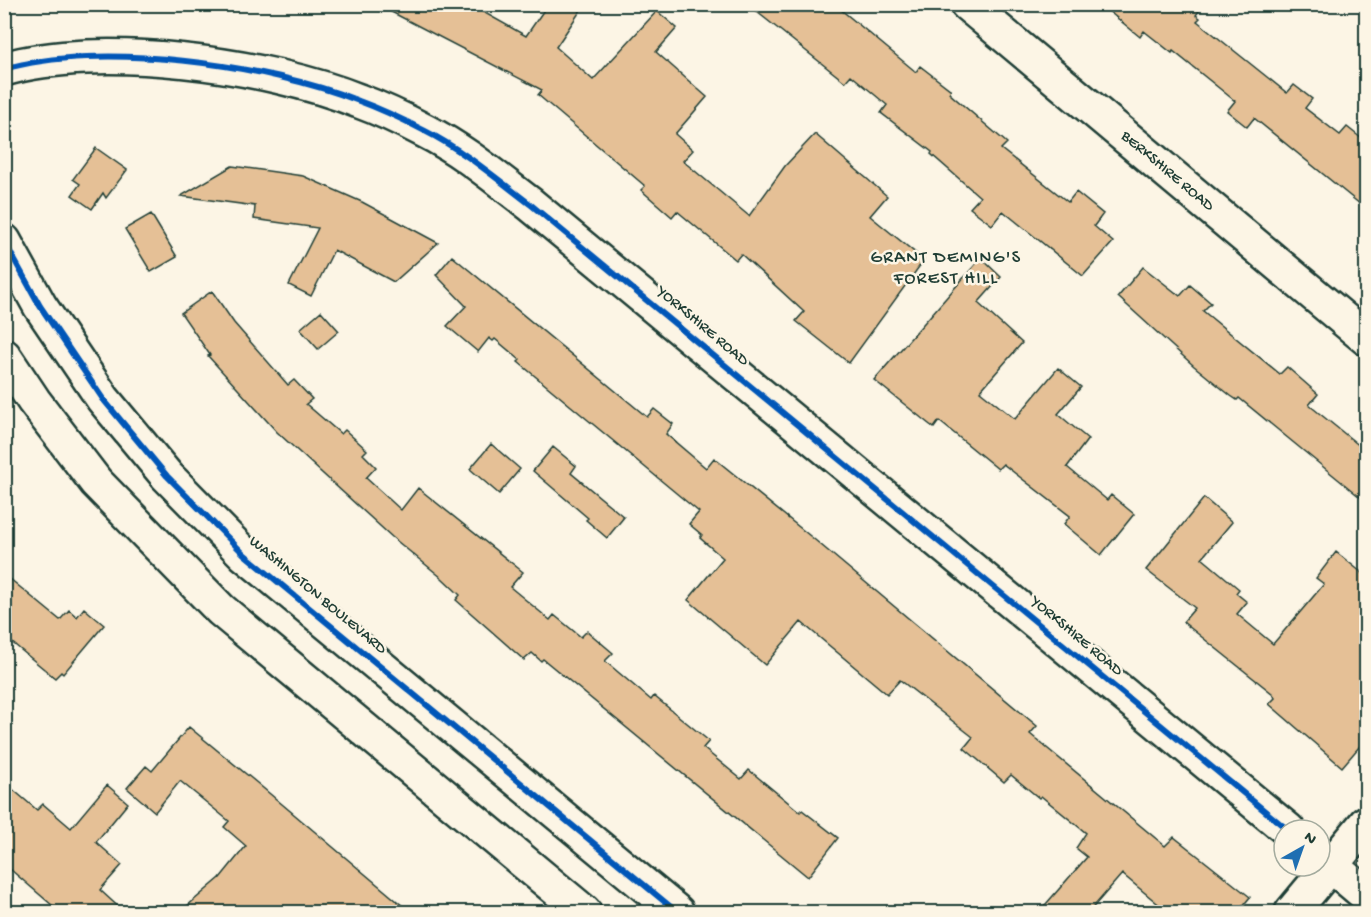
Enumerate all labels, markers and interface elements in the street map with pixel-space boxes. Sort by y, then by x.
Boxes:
street label: BERKSHIRE ROAD [1116,126,1218,216]
district label: GRANT DEMING'S FOREST HILL [870,248,1022,290]
street label: YORKSHIRE ROAD [650,282,752,371]
street label: WASHINGTON BOULEVARD [244,533,390,660]
street label: YORKSHIRE ROAD [1024,592,1126,681]
north arrow [1272,818,1332,878]
text: N [1299,829,1320,850]

